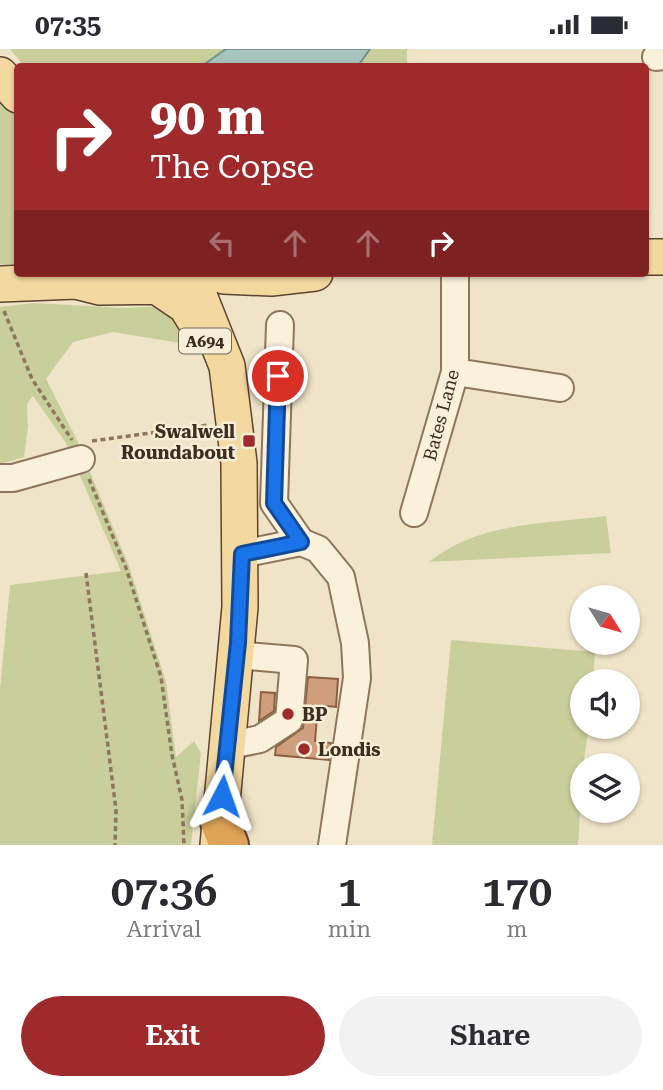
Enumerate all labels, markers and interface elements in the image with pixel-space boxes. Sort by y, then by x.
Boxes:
text: 07:35 [35,10,101,40]
text: 90 m [150,89,265,146]
icon: right [35,91,126,182]
text: The Copse [150,148,314,186]
icon: left [203,224,241,262]
icon: ahead [276,224,314,262]
icon: ahead [349,224,387,262]
icon: right [422,224,460,262]
road number: A694 [179,329,231,353]
pin [248,346,308,406]
icon: arrive [259,357,297,395]
street label: Bates Lane [419,367,463,463]
place label: Swalwell Roundabout [121,421,235,463]
marker: Swalwell Roundabout [241,433,257,449]
north arrow [570,585,640,655]
map controls [570,585,640,823]
button: sound [570,669,640,739]
place label: BP [302,704,328,725]
marker: BP [280,706,296,722]
place label: Londis [318,739,381,760]
marker: Londis [296,741,312,757]
button: layers [570,753,640,823]
position arrow [185,759,259,833]
text: 07:36 [111,867,217,916]
text: 1 [338,867,361,916]
text: 170 [482,867,552,916]
text: Arrival [127,916,201,943]
text: min [328,916,371,943]
text: m [506,916,527,943]
button: Exit [21,996,325,1076]
button: Share [339,996,642,1076]

